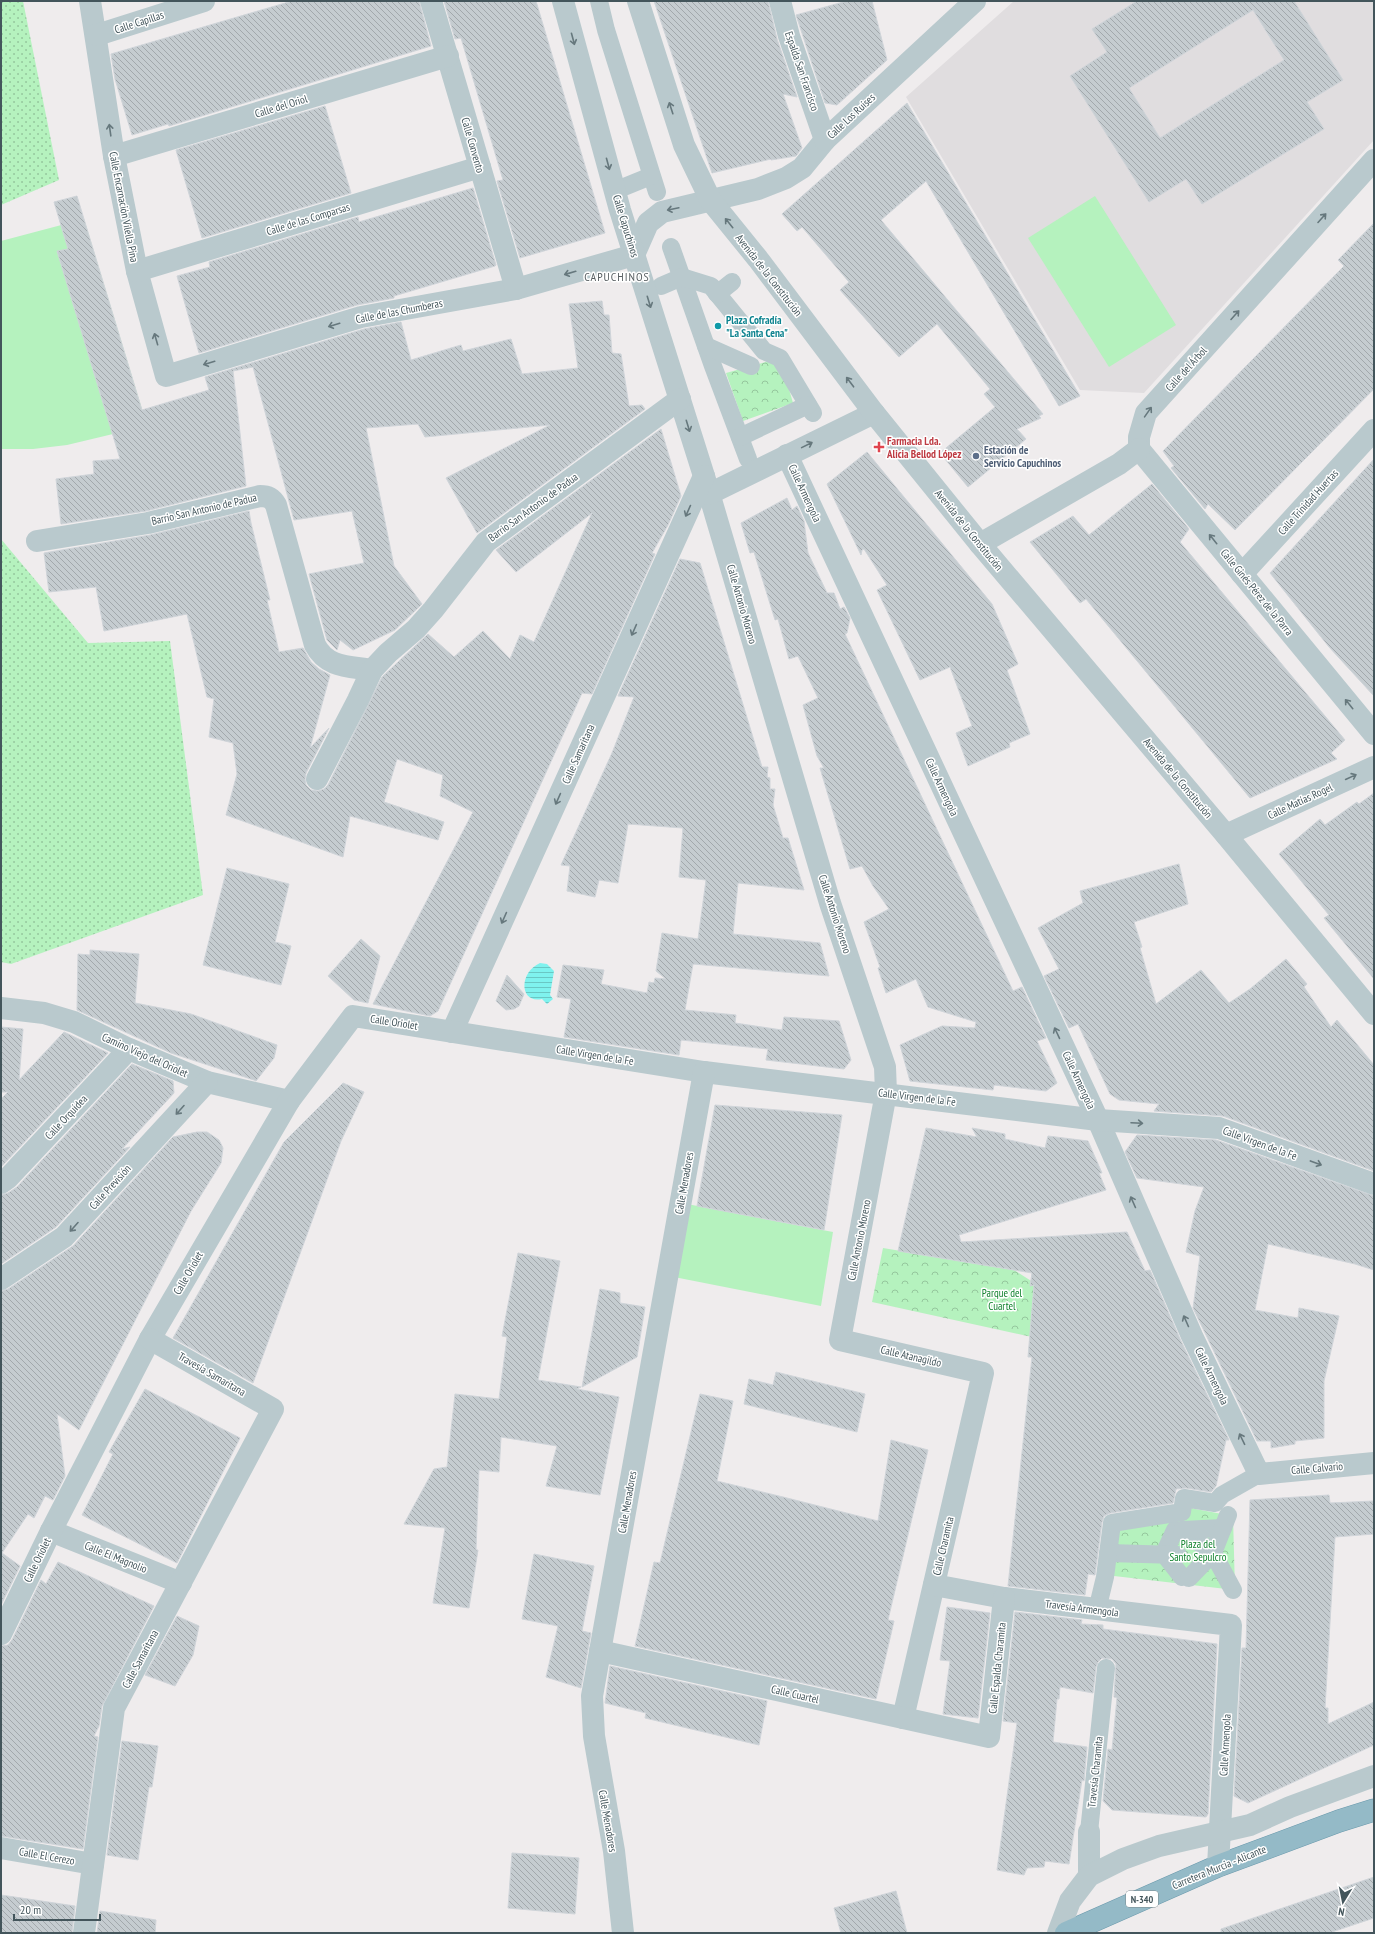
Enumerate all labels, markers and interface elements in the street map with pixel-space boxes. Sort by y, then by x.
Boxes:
street label: Calle Capillas [113,7,166,37]
street label: Espalda San Francisco [782,29,822,113]
one-way arrow [570,32,577,45]
street label: Calle Los Ruises [824,90,878,142]
street label: Calle del Oriol [253,91,309,121]
one-way arrow [667,101,674,114]
street label: Calle Convento [458,116,488,175]
one-way arrow [106,124,114,137]
street label: Calle Encarnación Vilella Pina [106,151,142,263]
one-way arrow [604,157,612,170]
street label: Calle Capuchinos [610,193,642,259]
street label: Calle de las Comparsas [265,200,352,238]
one-way arrow [667,206,680,214]
one-way arrow [1317,213,1326,224]
one-way arrow [724,217,733,228]
street label: Avenida de la Constitución [733,231,806,319]
district label: CAPUCHINOS [584,269,650,284]
one-way arrow [564,270,577,278]
one-way arrow [646,295,653,308]
street label: Calle de las Chumberas [354,296,444,326]
one-way arrow [1230,310,1239,320]
place label: Plaza Cofradía "La Santa Cena" [726,313,788,340]
marker: Plaza Cofradía "La Santa Cena" [713,321,723,331]
one-way arrow [328,322,340,330]
one-way arrow [152,332,159,345]
street label: Calle del Árbol [1162,343,1210,394]
one-way arrow [203,360,216,367]
one-way arrow [846,376,855,387]
one-way arrow [1144,407,1152,418]
one-way arrow [685,419,692,432]
place label: Farmacia Lda. Alicia Bellod López [886,434,961,461]
one-way arrow [800,441,812,448]
marker: Farmacia Lda. Alicia Bellod López [874,442,884,452]
place label: Estación de Servicio Capuchinos [984,443,1061,470]
marker: Estación de Servicio Capuchinos [971,451,981,461]
street label: Calle Armengola [786,462,824,524]
street label: Calle Trinidad Huertas [1275,466,1341,538]
street label: Barrio San Antonio de Padua [485,470,581,544]
street label: Avenida de la Constitución [932,487,1006,574]
street label: Barrio San Antonio de Padua [150,490,258,528]
one-way arrow [684,505,691,517]
one-way arrow [1209,534,1218,545]
street label: Calle Ginés Pérez de la Parra [1218,546,1296,638]
street label: Calle Antonio Moreno [724,563,760,646]
one-way arrow [630,623,637,635]
one-way arrow [1345,699,1354,710]
street label: Calle Samaritana [559,722,597,786]
street label: Avenida de la Constitución [1140,735,1216,821]
street label: Calle Armengola [923,756,961,818]
one-way arrow [1344,773,1356,781]
street label: Calle Matías Rogel [1265,780,1335,822]
one-way arrow [553,793,561,805]
street label: Calle Antonio Moreno [816,873,854,955]
one-way arrow [500,911,507,923]
street label: Calle Oriolet [369,1011,419,1033]
one-way arrow [1053,1027,1060,1039]
street label: Camino Viejo del Oriolet [100,1030,190,1080]
street label: Calle Virgen de la Fe [555,1042,635,1068]
street label: Calle Armengola [1060,1049,1098,1111]
street label: Calle Virgen de la Fe [877,1085,957,1109]
street label: Calle Orquídea [42,1092,90,1142]
one-way arrow [176,1105,185,1116]
one-way arrow [1130,1119,1143,1126]
street label: Calle Virgen de la Fe [1221,1123,1299,1163]
street label: Calle Menadores [672,1151,696,1215]
one-way arrow [1310,1160,1323,1167]
street label: Calle Previsión [86,1162,134,1212]
one-way arrow [1129,1197,1137,1209]
street label: Calle Antonio Moreno [844,1198,874,1282]
one-way arrow [69,1222,79,1232]
street label: Calle Oriolet [170,1249,206,1297]
park label: Parque del Cuartel [982,1286,1023,1313]
one-way arrow [1182,1316,1189,1328]
street label: Calle Atanagildo [879,1342,943,1370]
street label: Calle Armengola [1192,1345,1232,1407]
street label: Travesía Samaritana [176,1349,248,1399]
one-way arrow [1238,1433,1245,1445]
street label: Calle Calvario [1290,1459,1344,1477]
street label: Calle Menadores [615,1470,639,1534]
street label: Calle Charamita [929,1515,957,1577]
street label: Calle Oriolet [20,1536,54,1584]
park label: Plaza del Santo Sepulcro [1169,1537,1227,1564]
street label: Calle El Magnolio [83,1538,150,1576]
street label: Travesía Armengola [1044,1597,1120,1619]
street label: Calle Espalda Charamita [985,1622,1009,1714]
street label: Calle Samaritana [119,1627,161,1691]
street label: Calle Cuartel [770,1682,821,1706]
street label: Calle Armengola [1216,1714,1234,1776]
street label: Travesía Charamita [1084,1736,1106,1808]
street label: Calle Menadores [596,1789,620,1853]
street label: Carretera Murcia - Alicante [1170,1842,1268,1892]
street label: Calle El Cerezo [18,1844,76,1868]
north arrow [1323,1882,1363,1922]
road number: N-340 [1126,1891,1158,1907]
scale bar [14,1896,100,1922]
text: 20 m [20,1902,41,1917]
text: N [1337,1904,1345,1919]

